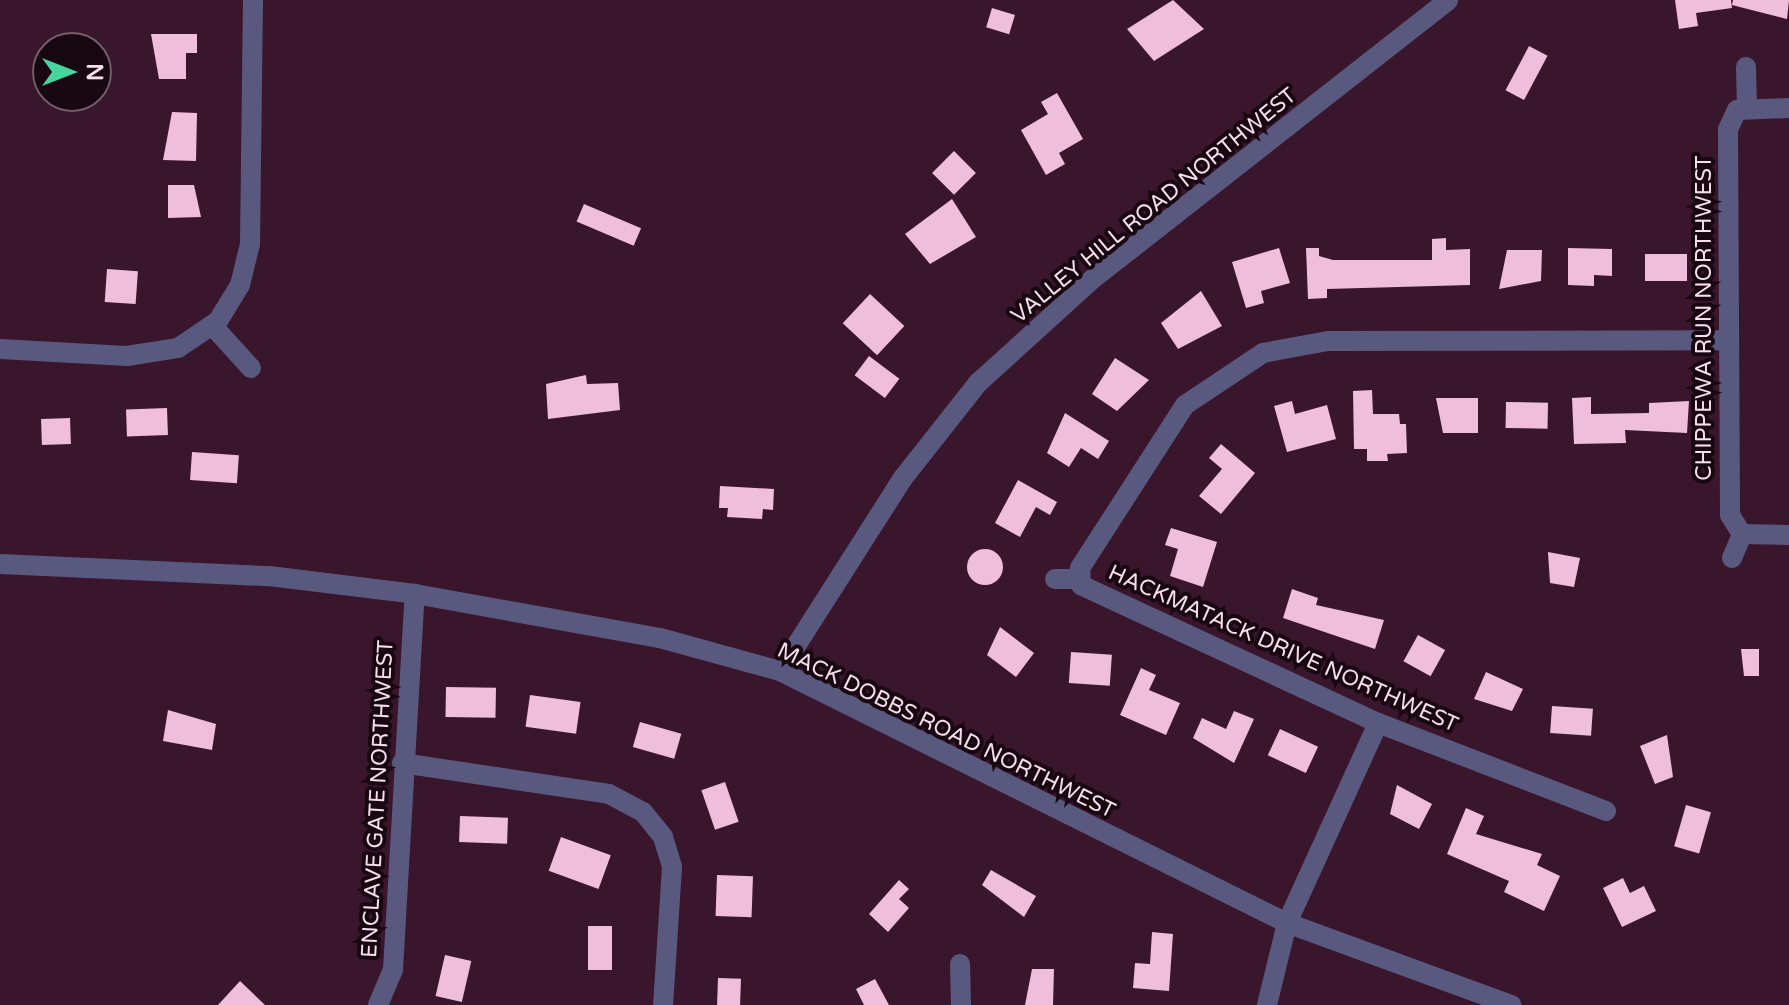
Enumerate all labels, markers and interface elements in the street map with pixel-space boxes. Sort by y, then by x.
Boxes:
north arrow [32,32,112,112]
text: N [81,63,107,81]
street label: VALLEY HILL ROAD NORTHWEST [1006,83,1302,329]
street label: CHIPPEWA RUN NORTHWEST [1692,155,1718,481]
street label: HACKMATACK DRIVE NORTHWEST [1104,560,1462,738]
street label: MACK DOBBS ROAD NORTHWEST [773,637,1119,825]
street label: ENCLAVE GATE NORTHWEST [356,639,400,959]

